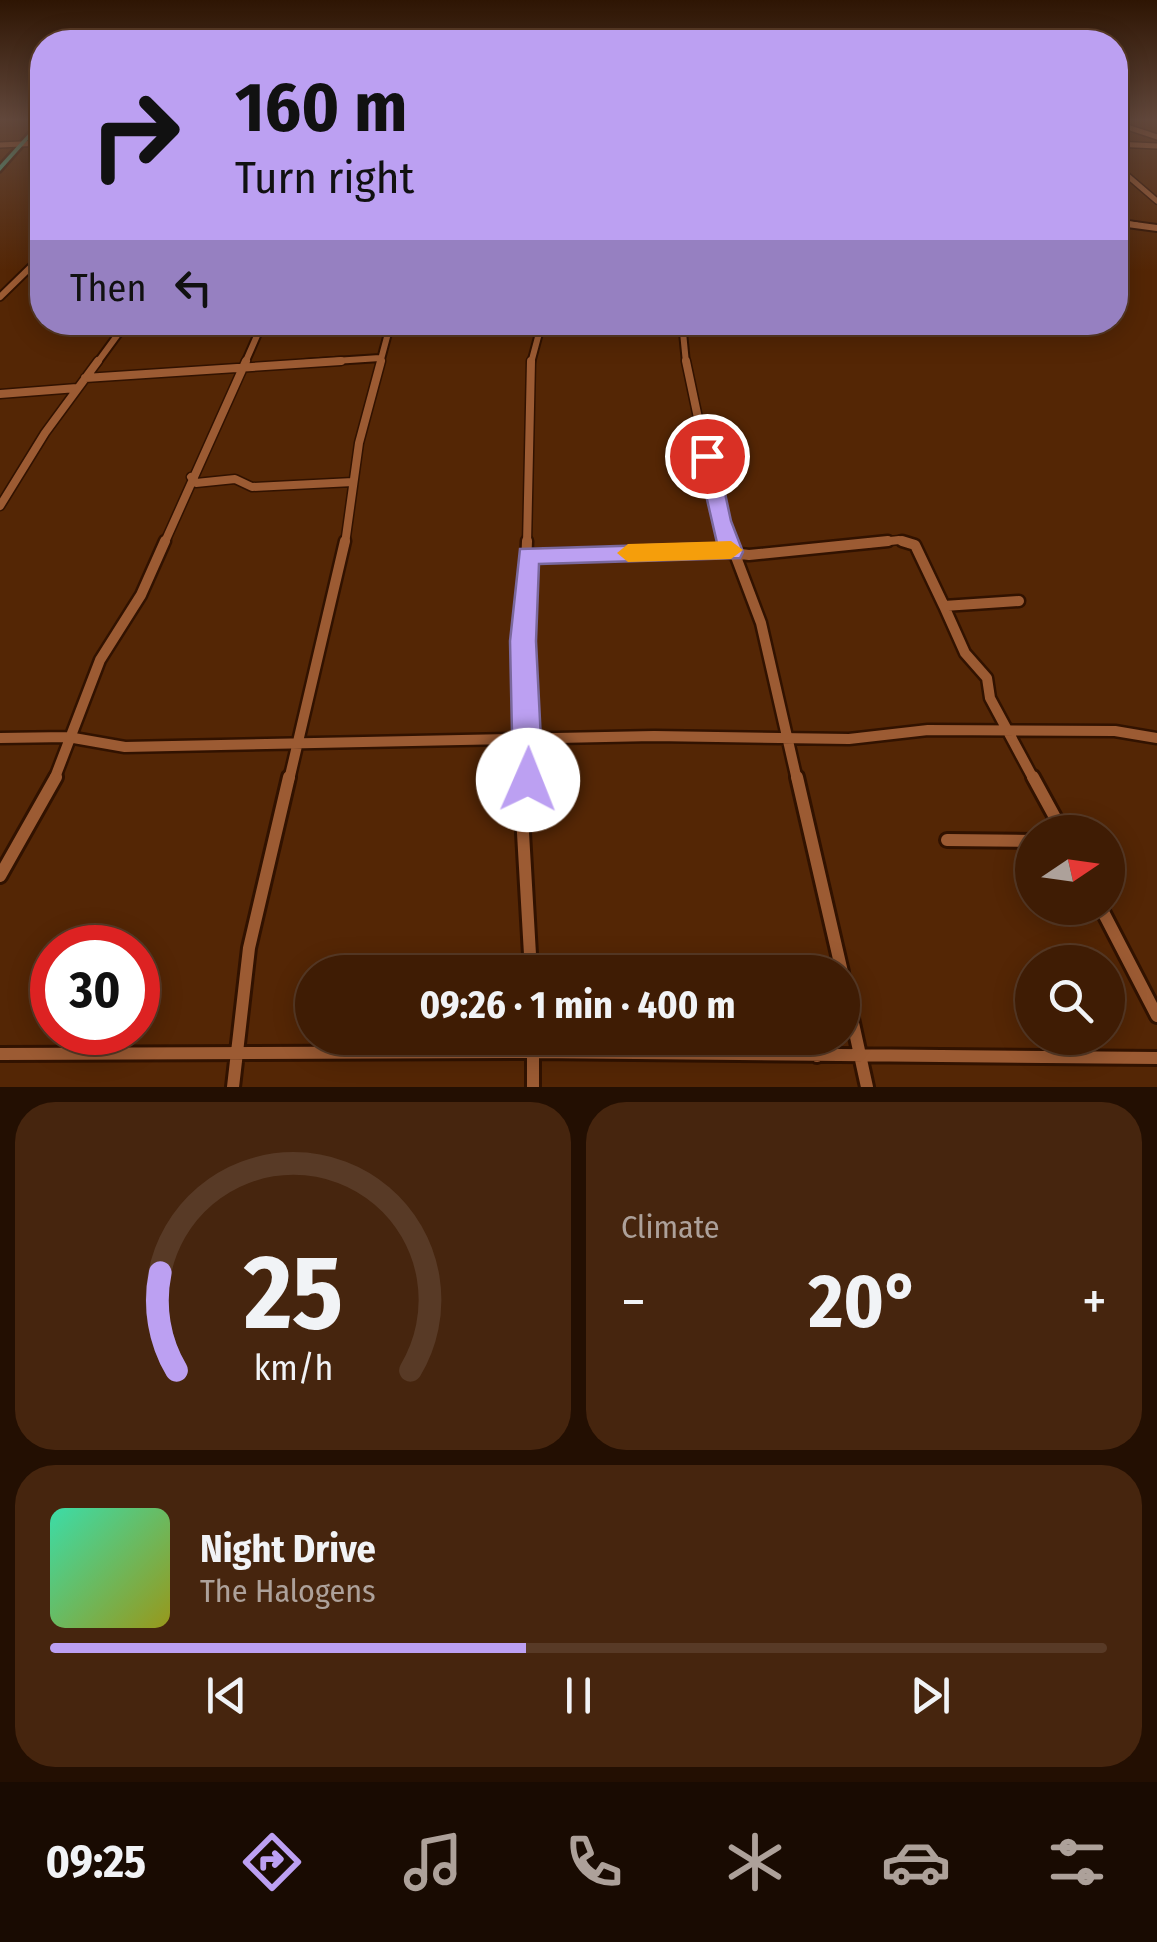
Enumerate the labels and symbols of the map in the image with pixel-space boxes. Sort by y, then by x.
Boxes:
pin [665,414,750,499]
position arrow [476,728,580,832]
north arrow [1015,815,1125,925]
speed limit sign: 30 [30,925,160,1055]

